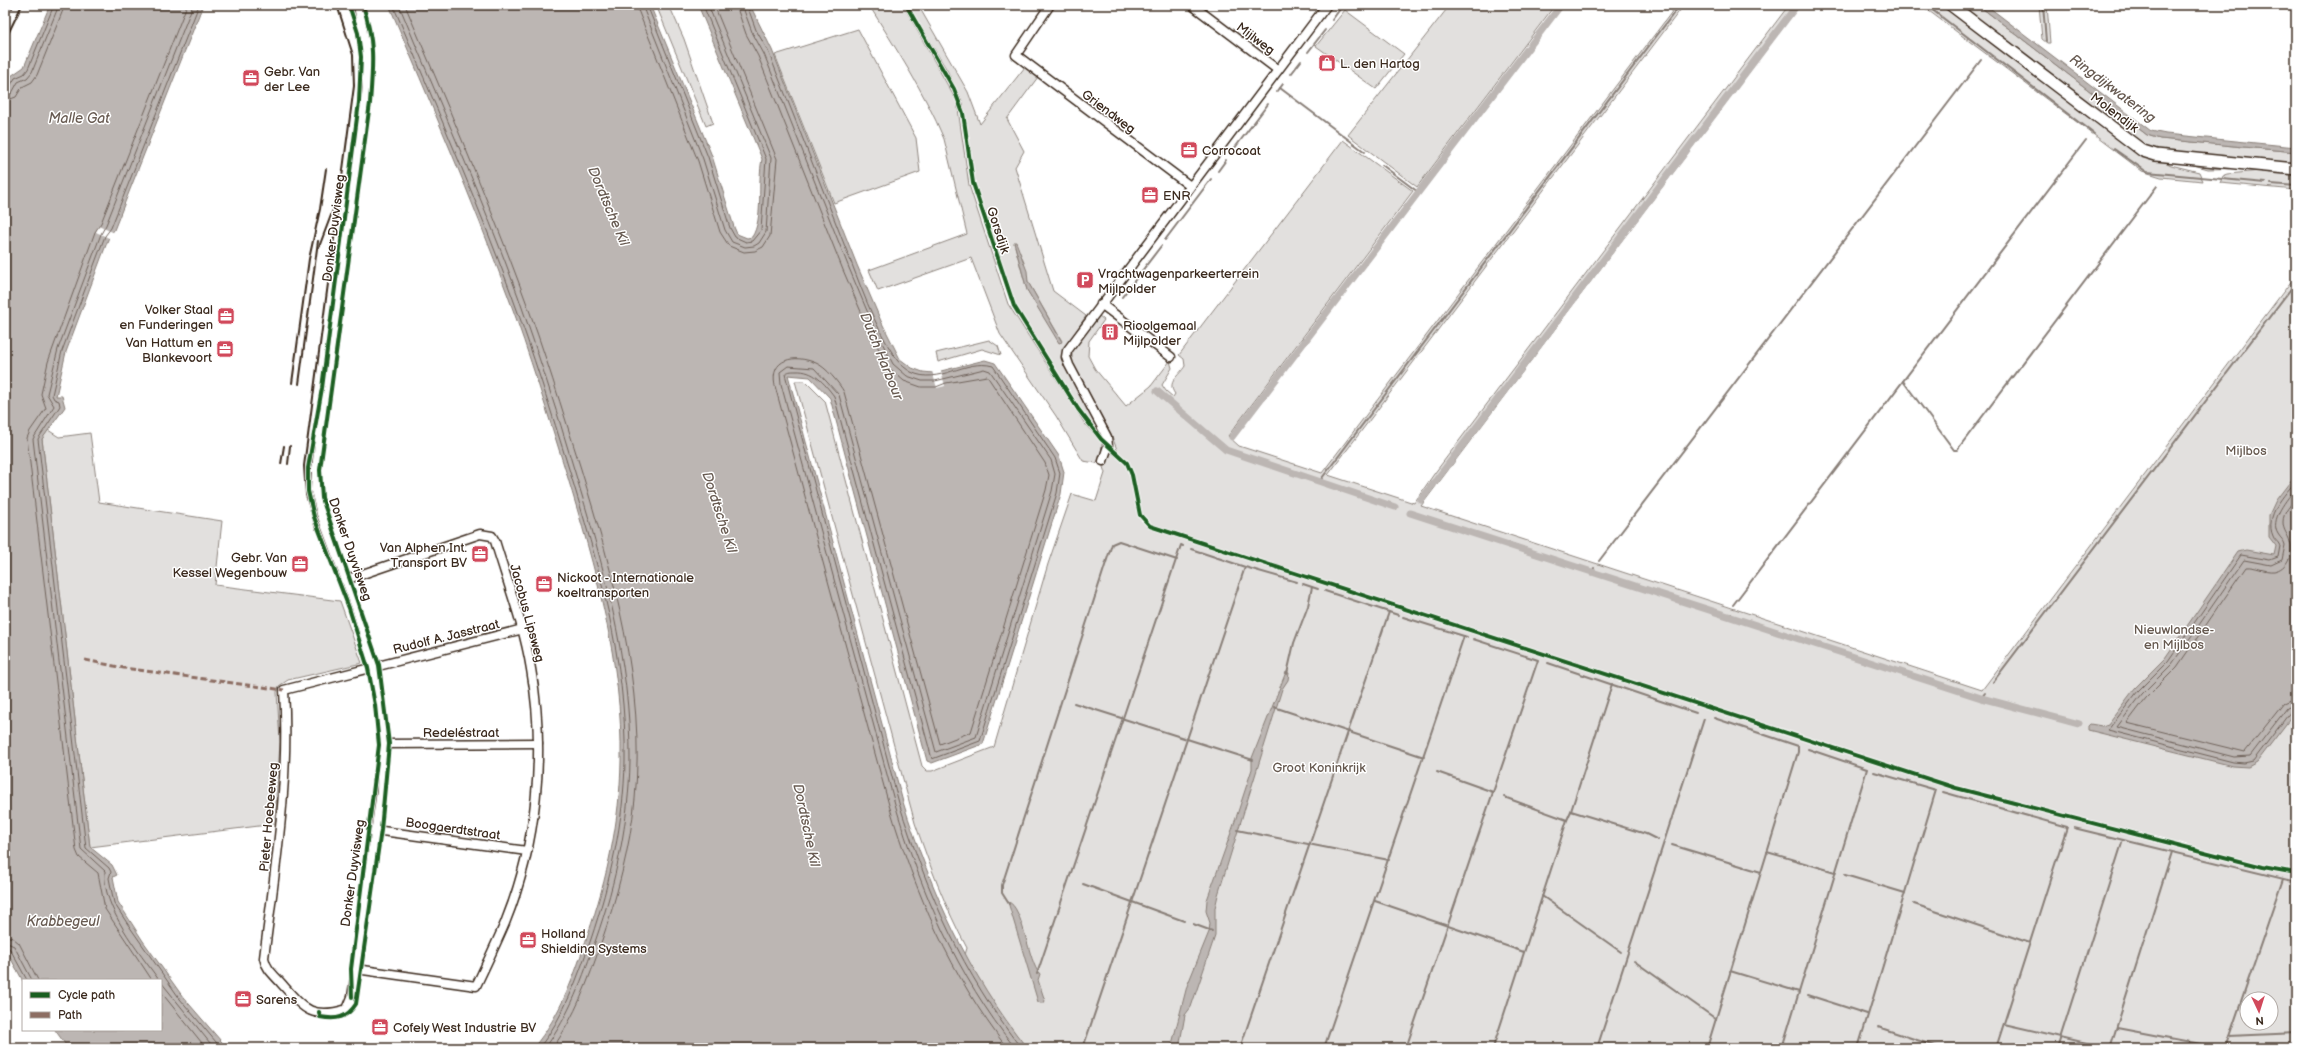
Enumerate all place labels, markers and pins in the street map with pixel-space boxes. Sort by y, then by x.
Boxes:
shop icon: L. den Hartog [1317,53,1337,73]
place label: L. den Hartog [1340,56,1420,72]
place label: Gebr. Van der Lee [264,64,320,95]
office icon: Gebr. Van der Lee [241,68,261,88]
office icon: Corrocoat [1179,140,1199,160]
place label: Corrocoat [1202,143,1261,159]
office icon: ENR [1140,185,1160,205]
place label: ENR [1163,188,1191,204]
place label: Vrachtwagenparkeerterrein Mijlpolder [1098,266,1259,297]
parking icon: Vrachtwagenparkeerterrein Mijlpolder [1075,270,1095,290]
place label: Volker Staal en Funderingen [119,302,213,333]
office icon: Volker Staal en Funderingen [216,306,236,326]
place label: Rioolgemaal Mijlpolder [1123,318,1197,349]
building icon: Rioolgemaal Mijlpolder [1100,322,1120,342]
place label: Van Hattum en Blankevoort [125,335,212,366]
office icon: Van Hattum en Blankevoort [215,339,235,359]
place label: Van Alphen Int. Transport BV [380,540,467,571]
office icon: Van Alphen Int. Transport BV [470,544,490,564]
place label: Gebr. Van Kessel Wegenbouw [173,550,287,581]
office icon: Gebr. Van Kessel Wegenbouw [290,554,310,574]
place label: Nickoot - Internationale koeltransporten [557,570,694,601]
office icon: Nickoot - Internationale koeltransporten [534,574,554,594]
place label: Holland Shielding Systems [541,926,647,957]
office icon: Holland Shielding Systems [518,930,538,950]
office icon: Sarens [233,989,253,1009]
place label: Sarens [256,992,298,1008]
office icon: Cofely West Industrie BV [370,1017,390,1037]
place label: Cofely West Industrie BV [393,1020,536,1036]

